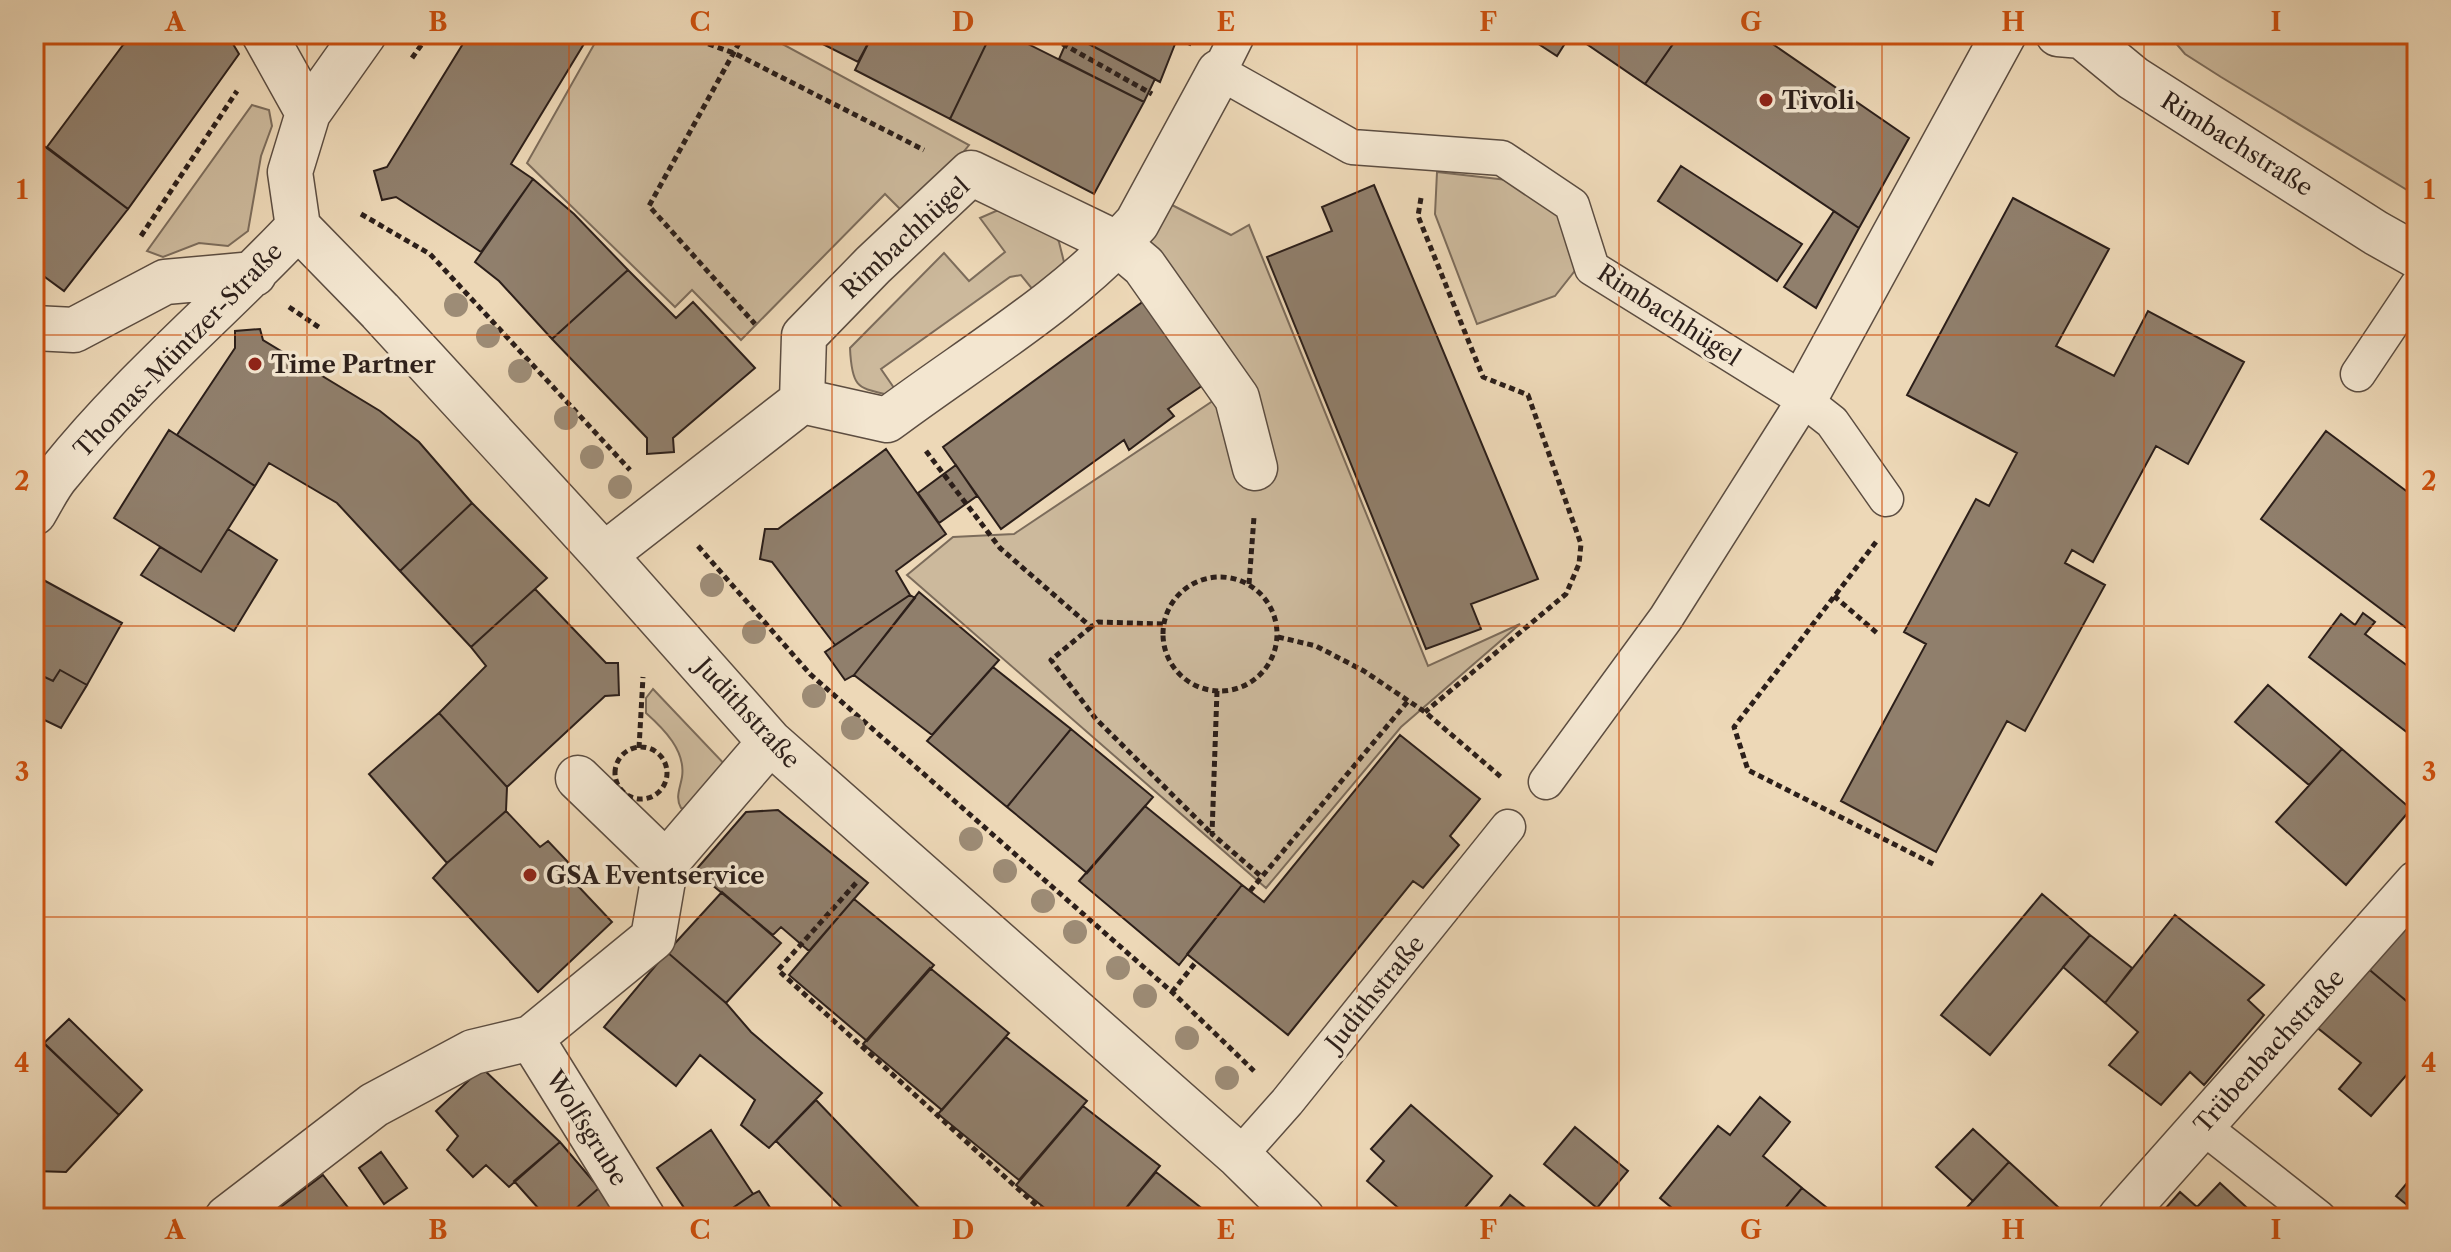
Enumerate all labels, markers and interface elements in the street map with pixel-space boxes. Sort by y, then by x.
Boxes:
text: A [164,6,186,38]
text: B [428,6,448,38]
text: C [690,6,710,38]
text: D [952,6,974,38]
text: E [1217,6,1235,38]
text: F [1479,6,1497,38]
text: G [1740,6,1762,38]
text: H [2001,6,2025,38]
text: I [2271,6,2281,38]
place label: Tivoli [1782,86,1855,115]
street label: Rimbachstraße [2156,86,2318,202]
marker: Tivoli [1757,91,1775,109]
street label: Rimbachhügel [835,171,975,305]
text: 1 [16,174,28,206]
text: 1 [2423,174,2435,206]
street label: Thomas-Müntzer-Straße [68,237,288,463]
street label: Rimbachhügel [1592,258,1746,372]
place label: Time Partner [271,350,436,379]
marker: Time Partner [246,355,264,373]
text: 2 [14,465,30,497]
text: 2 [2421,465,2437,497]
street label: Judithstraße [687,649,806,774]
text: 3 [15,756,29,788]
text: 3 [2422,756,2436,788]
place label: GSA Eventservice [546,861,765,890]
marker: GSA Eventservice [521,866,539,884]
street label: Judithstraße [1317,929,1430,1060]
street label: Trübenbachstraße [2188,963,2350,1139]
text: 4 [14,1047,30,1079]
text: 4 [2421,1047,2437,1079]
street label: Wolfsgrube [540,1064,634,1191]
text: A [164,1214,186,1246]
text: B [428,1214,448,1246]
text: C [690,1214,710,1246]
text: D [952,1214,974,1246]
text: E [1217,1214,1235,1246]
text: F [1479,1214,1497,1246]
text: G [1740,1214,1762,1246]
text: H [2001,1214,2025,1246]
text: I [2271,1214,2281,1246]

